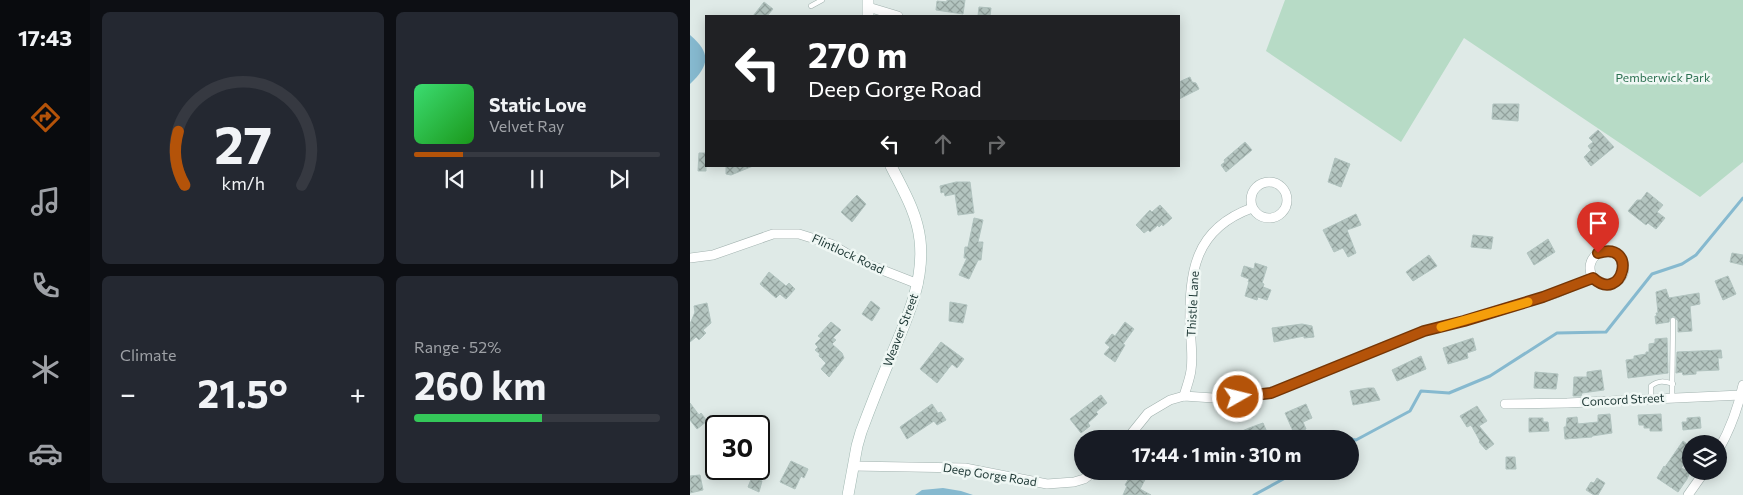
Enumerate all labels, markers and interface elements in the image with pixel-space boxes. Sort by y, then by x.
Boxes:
text: 17:43 [18,24,72,51]
text: 270 m [808,32,907,75]
icon: left [725,35,790,100]
park label: Pemberwick Park [1616,70,1711,84]
text: Deep Gorge Road [808,75,982,102]
text: Static Love [489,93,586,116]
icon: directions [28,100,63,135]
text: 27 [214,111,272,175]
text: Velvet Ray [489,116,564,135]
icon: left [876,130,904,158]
icon: ahead [929,130,957,158]
icon: right [982,130,1010,158]
icon: previous [441,165,469,193]
icon: pause [523,165,551,193]
icon: next [605,165,633,193]
text: km/h [221,172,265,194]
icon: music [28,184,63,219]
pin [1577,202,1619,253]
icon: arrive [1584,209,1612,237]
street label: Flintlock Road [810,230,887,276]
icon: phone [28,268,63,303]
street label: Thistle Lane [1183,271,1201,337]
street label: Weaver Street [880,291,920,368]
text: Range · 52% [414,337,501,356]
text: Climate [120,345,176,364]
icon: climate [28,352,63,387]
text: 260 km [414,361,546,408]
text: 21.5° [198,369,288,416]
position arrow [1211,370,1263,422]
text: − [120,376,136,410]
text: + [350,376,366,410]
street label: Concord Street [1581,390,1665,408]
speed limit sign: 30 [705,415,770,480]
map controls [1682,435,1727,480]
button: layers [1682,435,1727,480]
icon: car [28,436,63,471]
text: 17:44 · 1 min · 310 m [1132,443,1301,466]
street label: Deep Gorge Road [942,460,1038,488]

